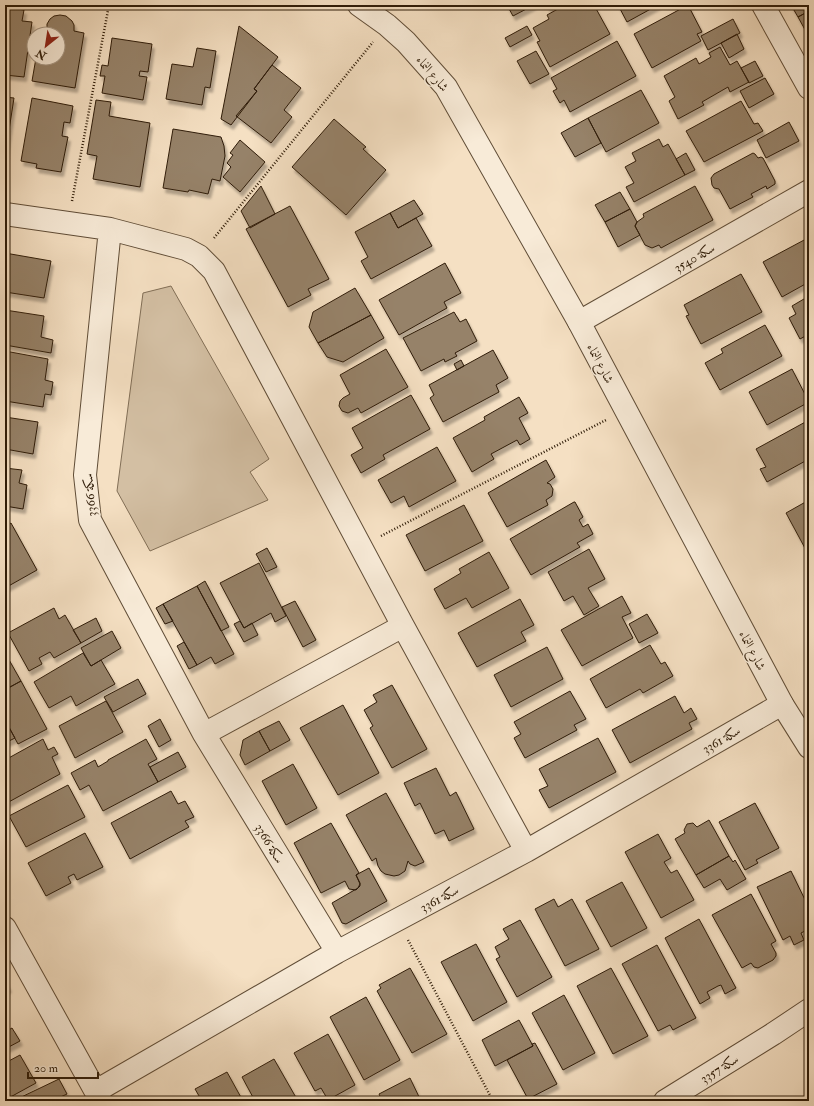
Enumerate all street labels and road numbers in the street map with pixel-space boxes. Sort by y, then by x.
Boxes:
street label: شارع النماء [410,52,452,97]
street label: سكة 3540 [671,240,718,276]
street label: شارع النماء [580,341,617,387]
street label: سكة 3366 [80,472,100,517]
street label: شارع النماء [732,628,769,674]
street label: سكة 3361 [699,723,744,757]
street label: سكة 3366 [251,821,287,866]
street label: سكة 3361 [417,882,462,916]
street label: سكة 3357 [697,1051,742,1087]

